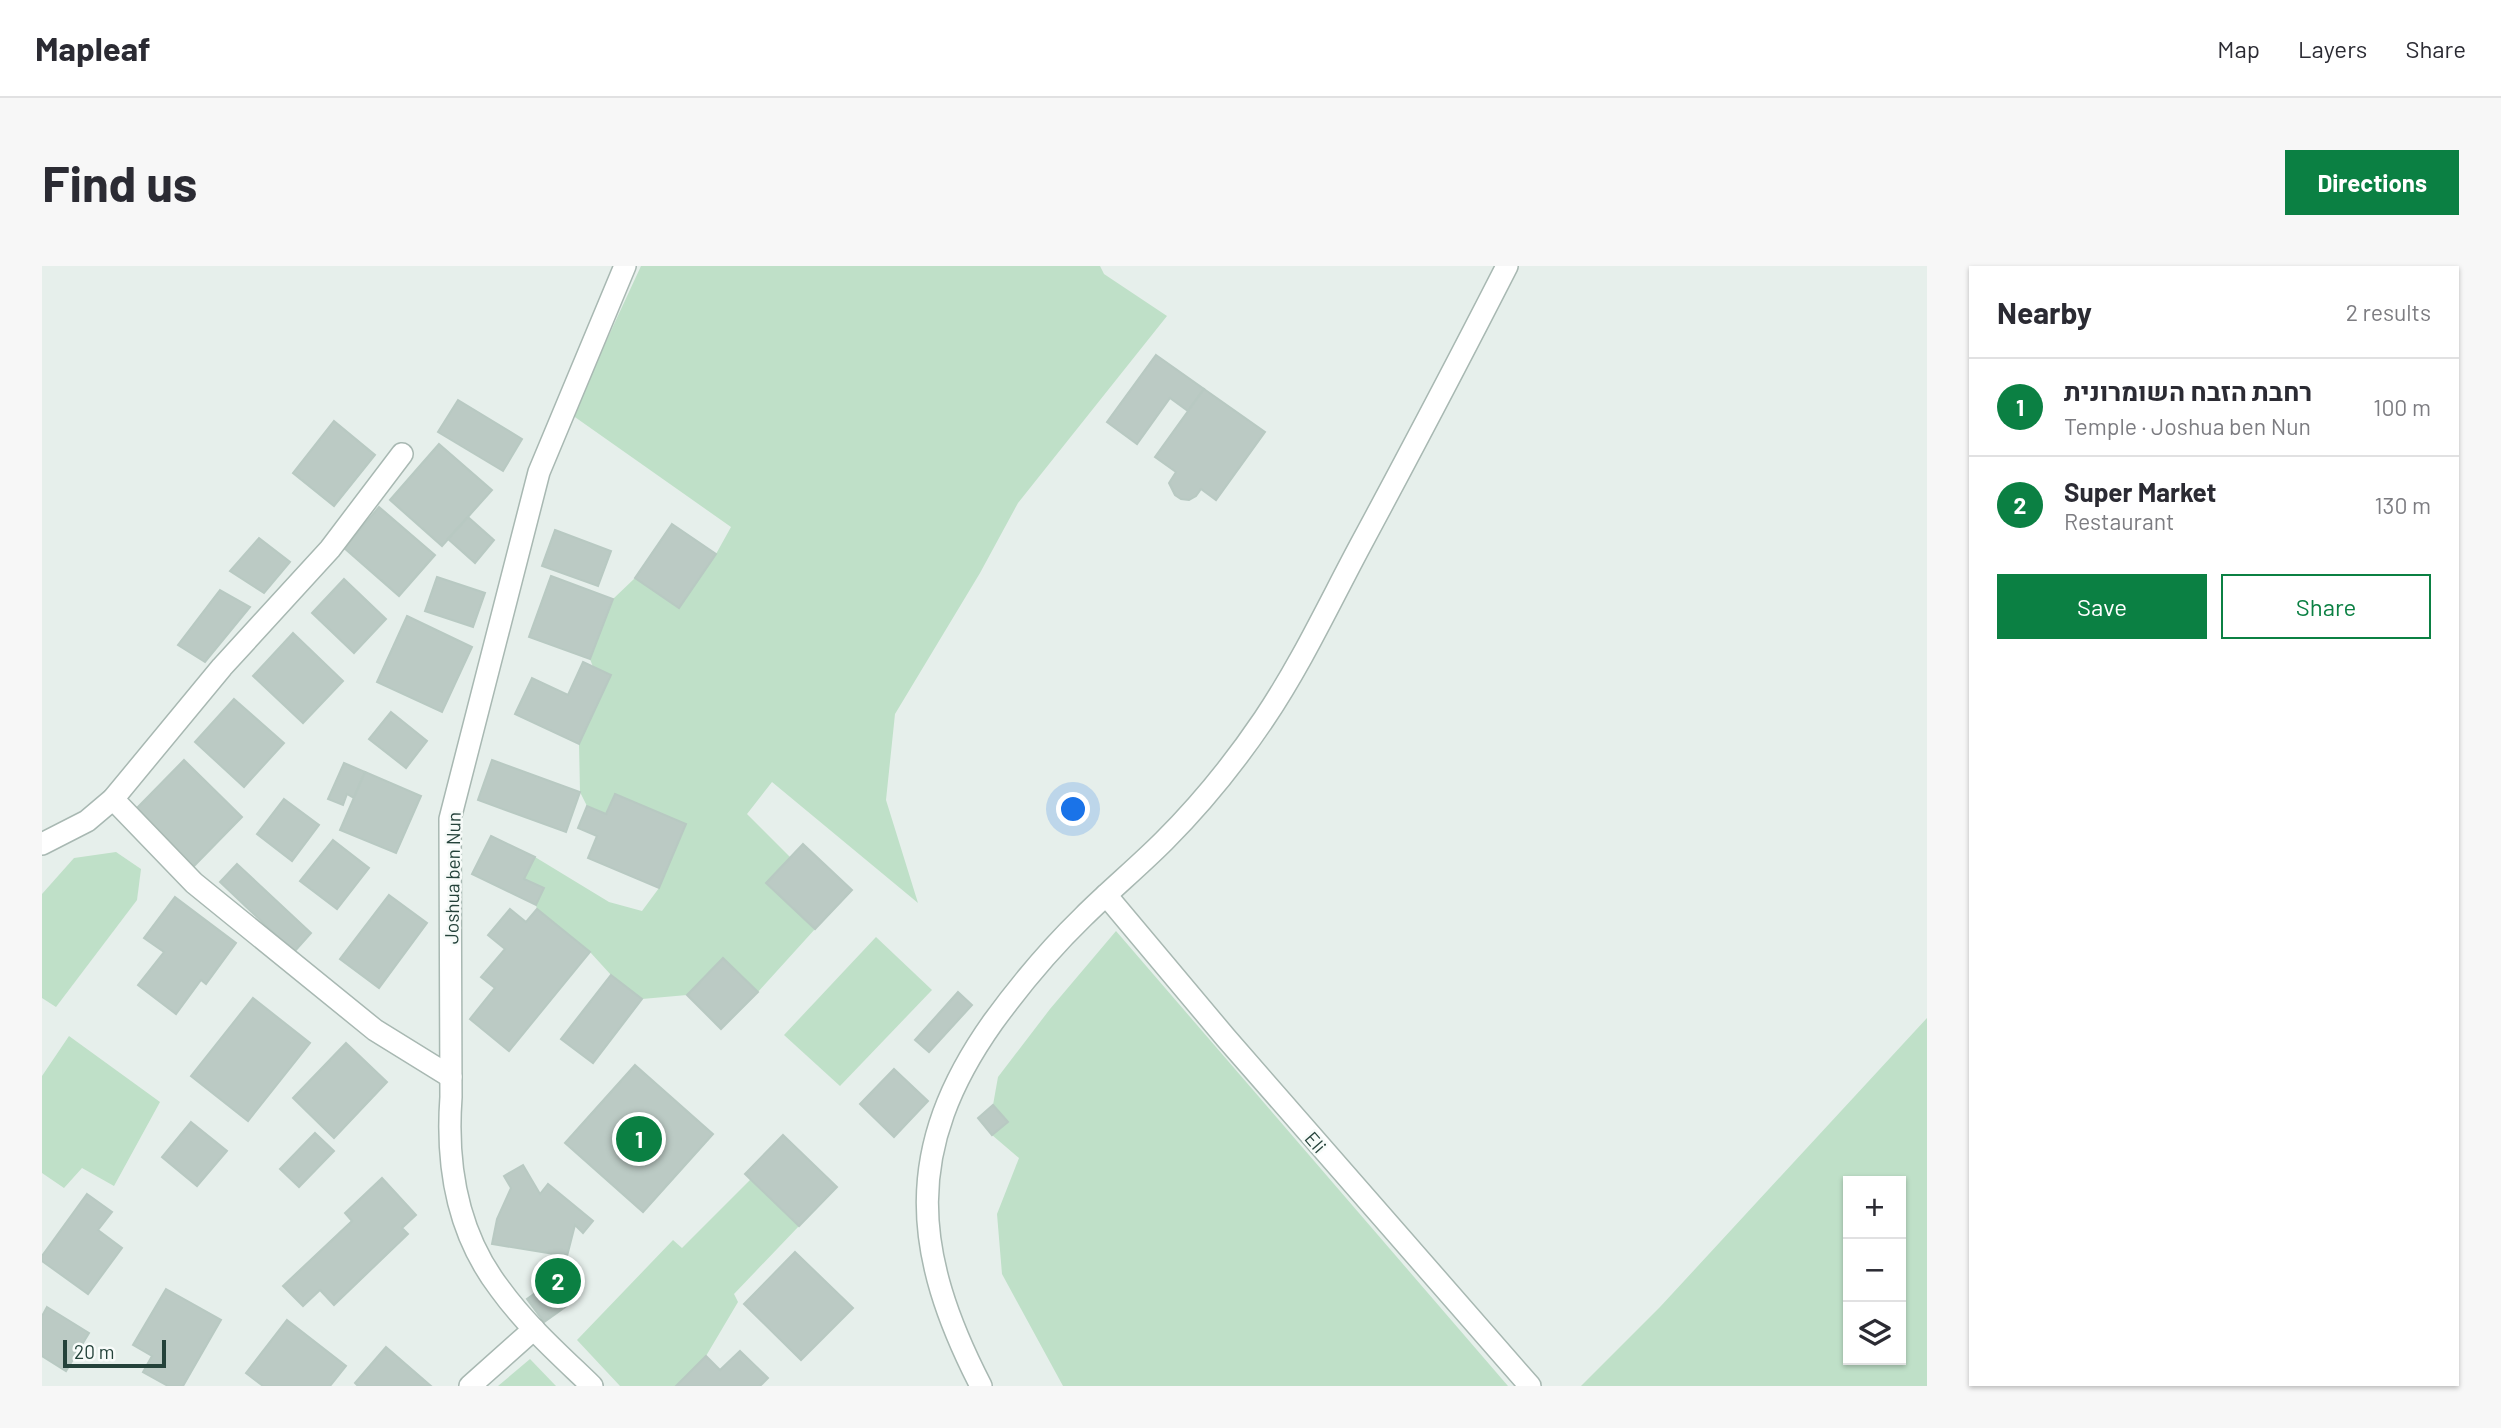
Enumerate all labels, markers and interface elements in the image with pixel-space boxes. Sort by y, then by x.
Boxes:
text: Mapleaf [35,28,151,68]
text: Map [2217,34,2260,63]
text: Layers [2298,34,2367,63]
text: Share [2405,34,2466,63]
button: Directions [2285,150,2459,215]
text: Find us [42,153,197,212]
text: Nearby [1997,294,2092,330]
text: 2 results [2346,298,2431,326]
text: רחבת הזבח השומרונית [2064,375,2312,406]
text: 1 [2016,393,2024,421]
text: 100 m [2373,393,2431,421]
text: Temple · Joshua ben Nun [2064,412,2311,440]
text: Super Market [2064,476,2216,507]
text: 2 [2014,491,2026,519]
text: 130 m [2374,491,2431,519]
text: Restaurant [2064,507,2174,535]
button: Save [1997,574,2207,639]
button: Share [2221,574,2431,639]
your location [1056,792,1090,826]
street label: Joshua ben Nun [439,812,465,944]
pin: 1 [616,1113,662,1165]
street label: Eli [1301,1127,1331,1157]
map controls [1843,1176,1906,1365]
button: + [1843,1176,1906,1239]
button: − [1843,1239,1906,1302]
pin: 2 [535,1255,581,1307]
button: layers [1843,1302,1906,1365]
scale bar [63,1337,166,1369]
text: 20 m [74,1340,114,1363]

